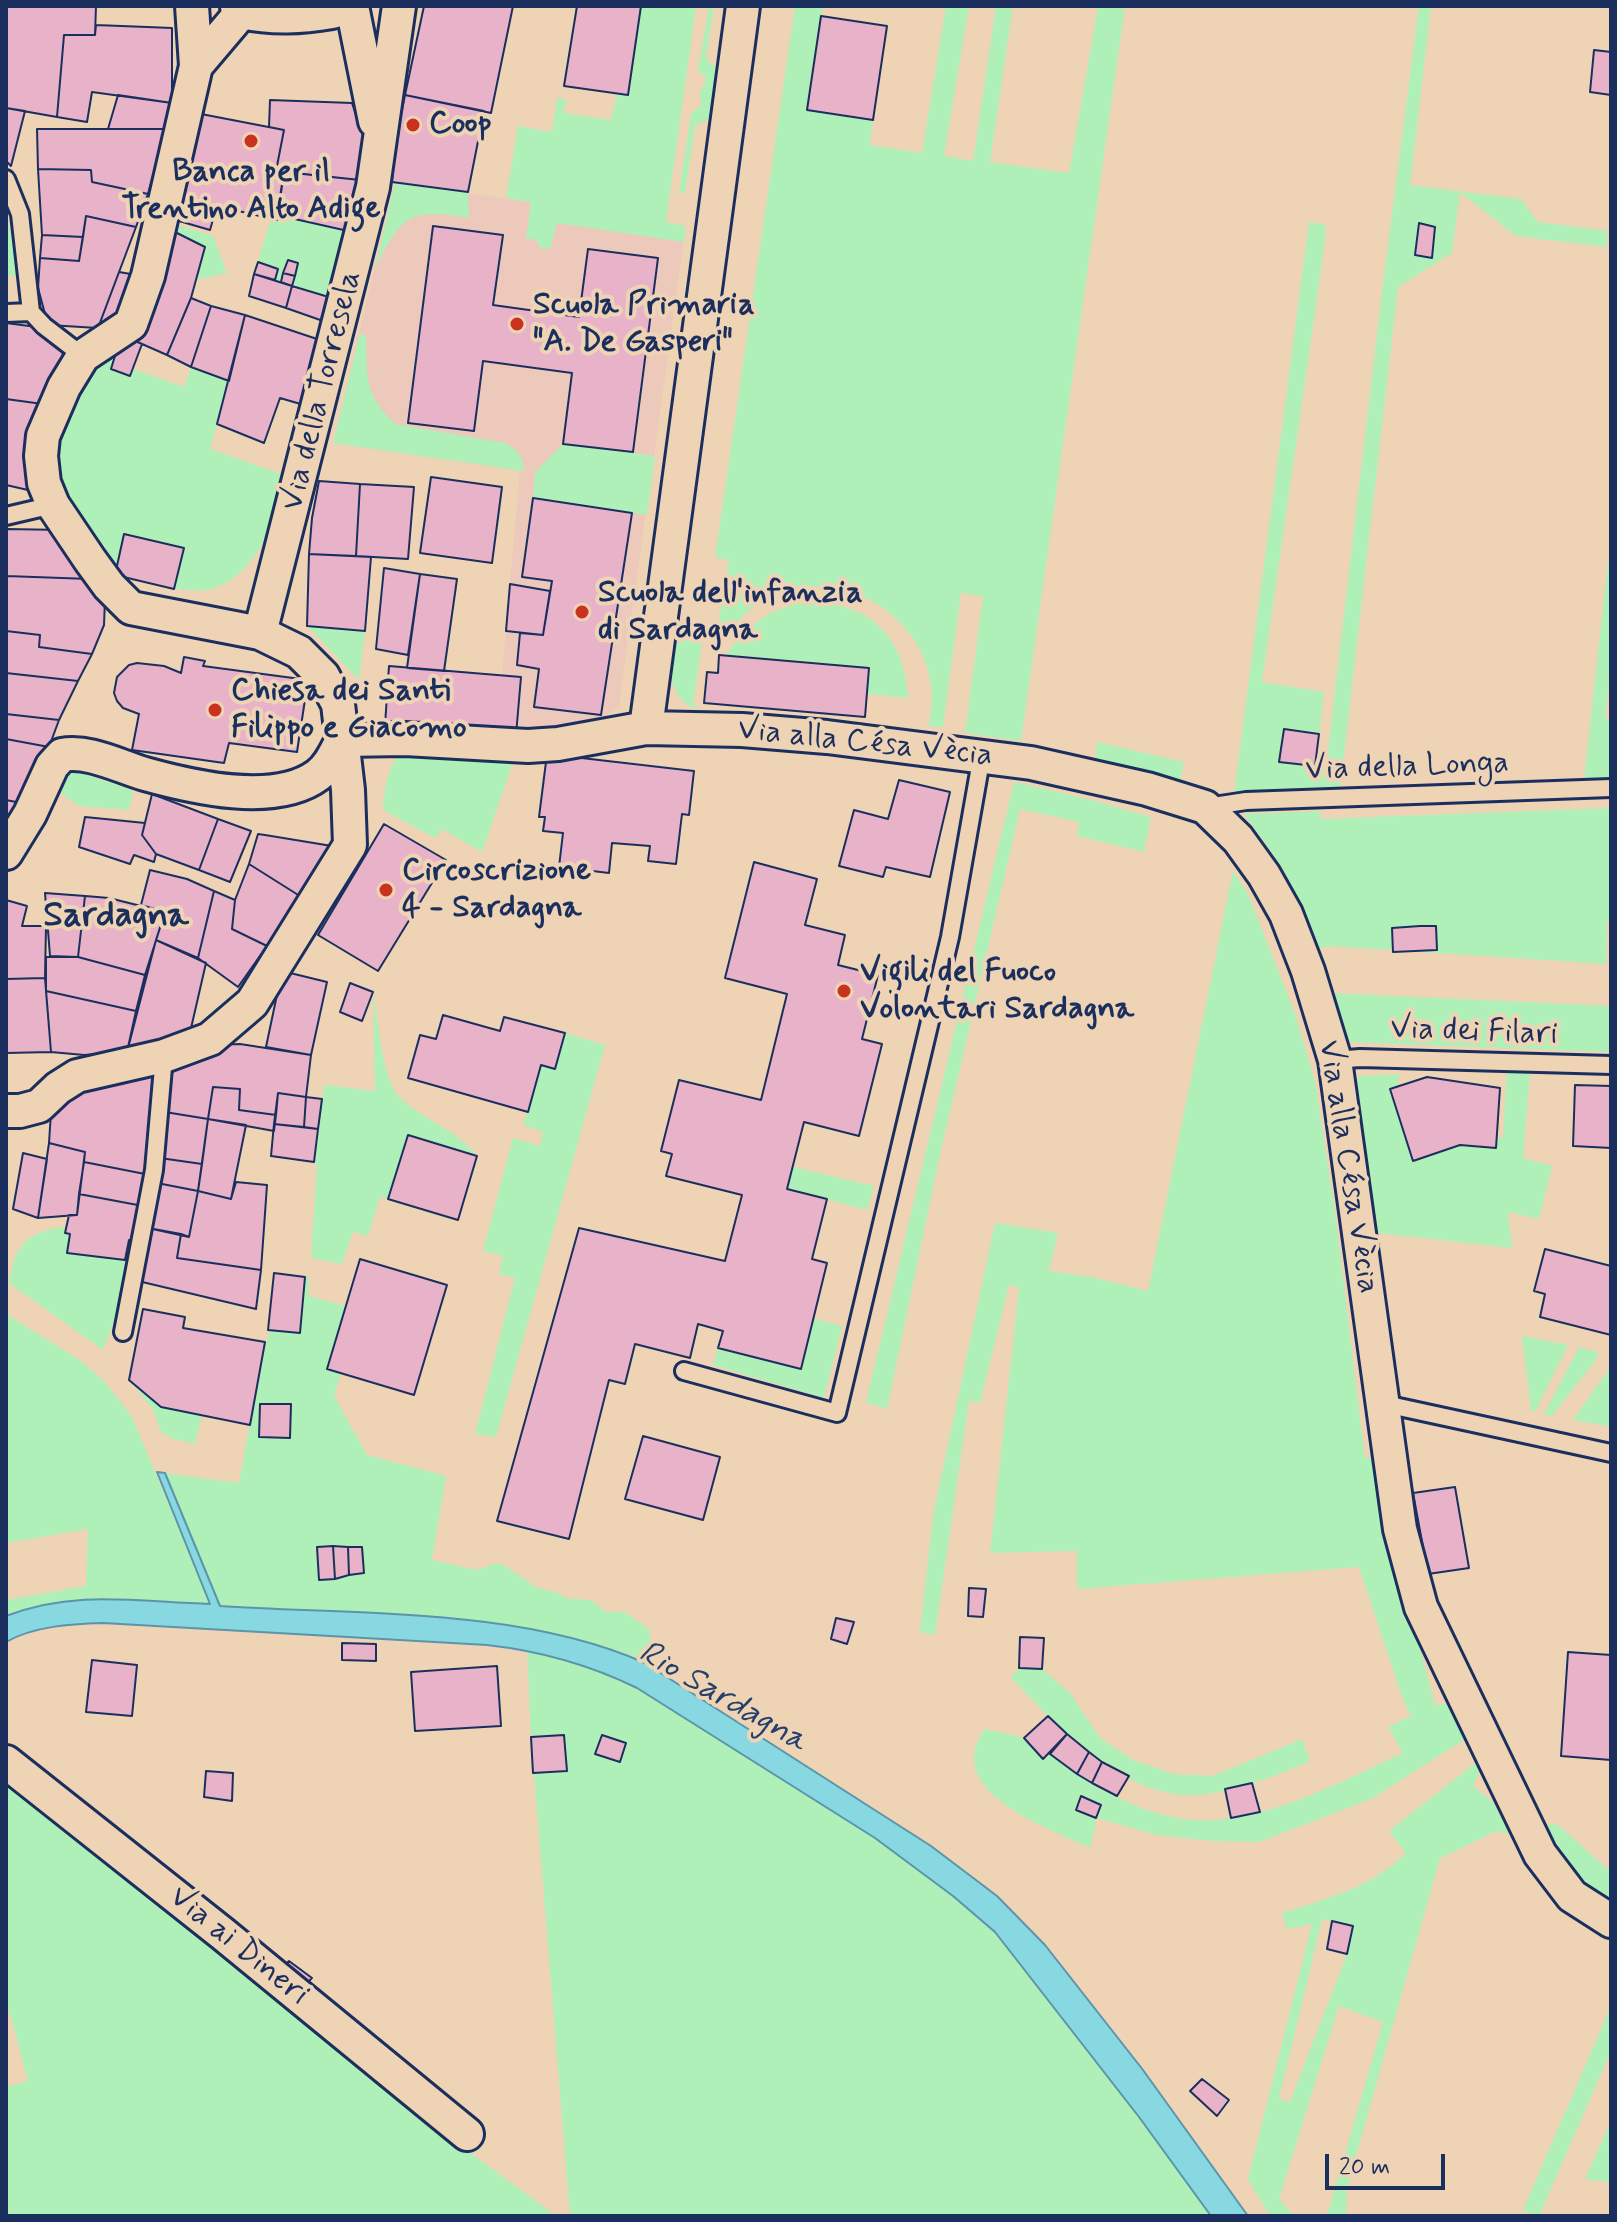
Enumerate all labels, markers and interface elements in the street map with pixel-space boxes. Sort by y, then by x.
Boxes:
place label: Coop [429,106,492,144]
marker: Coop [404,116,422,134]
marker: Banca per il Trentino Alto Adige [242,132,260,150]
place label: Banca per il Trentino Alto Adige [121,154,381,229]
street label: Via della Torresela [275,267,371,515]
place label: Scuola Primaria "A. De Gasperi" [533,287,755,362]
marker: Scuola Primaria "A. De Gasperi" [508,315,526,333]
place label: Scuola dell'infanzia di Sardagna [598,575,863,650]
marker: Scuola dell'infanzia di Sardagna [573,603,591,621]
place label: Chiesa dei Santi Filippo e Giacomo [231,673,467,748]
marker: Chiesa dei Santi Filippo e Giacomo [206,701,224,719]
street label: Via alla Césa Vècia [736,712,994,776]
street label: Via della Longa [1305,745,1509,791]
place label: Circoscrizione 4 - Sardagna [402,853,591,928]
marker: Circoscrizione 4 - Sardagna [377,881,395,899]
district label: Sardagna [43,895,189,939]
place label: Vigili del Fuoco Volontari Sardagna [860,954,1134,1029]
marker: Vigili del Fuoco Volontari Sardagna [835,982,853,1000]
street label: Via dei Filari [1390,1011,1558,1055]
street label: Via alla Césa Vècia [1308,1038,1386,1296]
water label: Rio Sardagna [630,1633,814,1763]
street label: Via ai Dineri [160,1879,316,2015]
scale bar [1329,2138,1449,2188]
text: 20 m [1339,2152,1390,2183]

